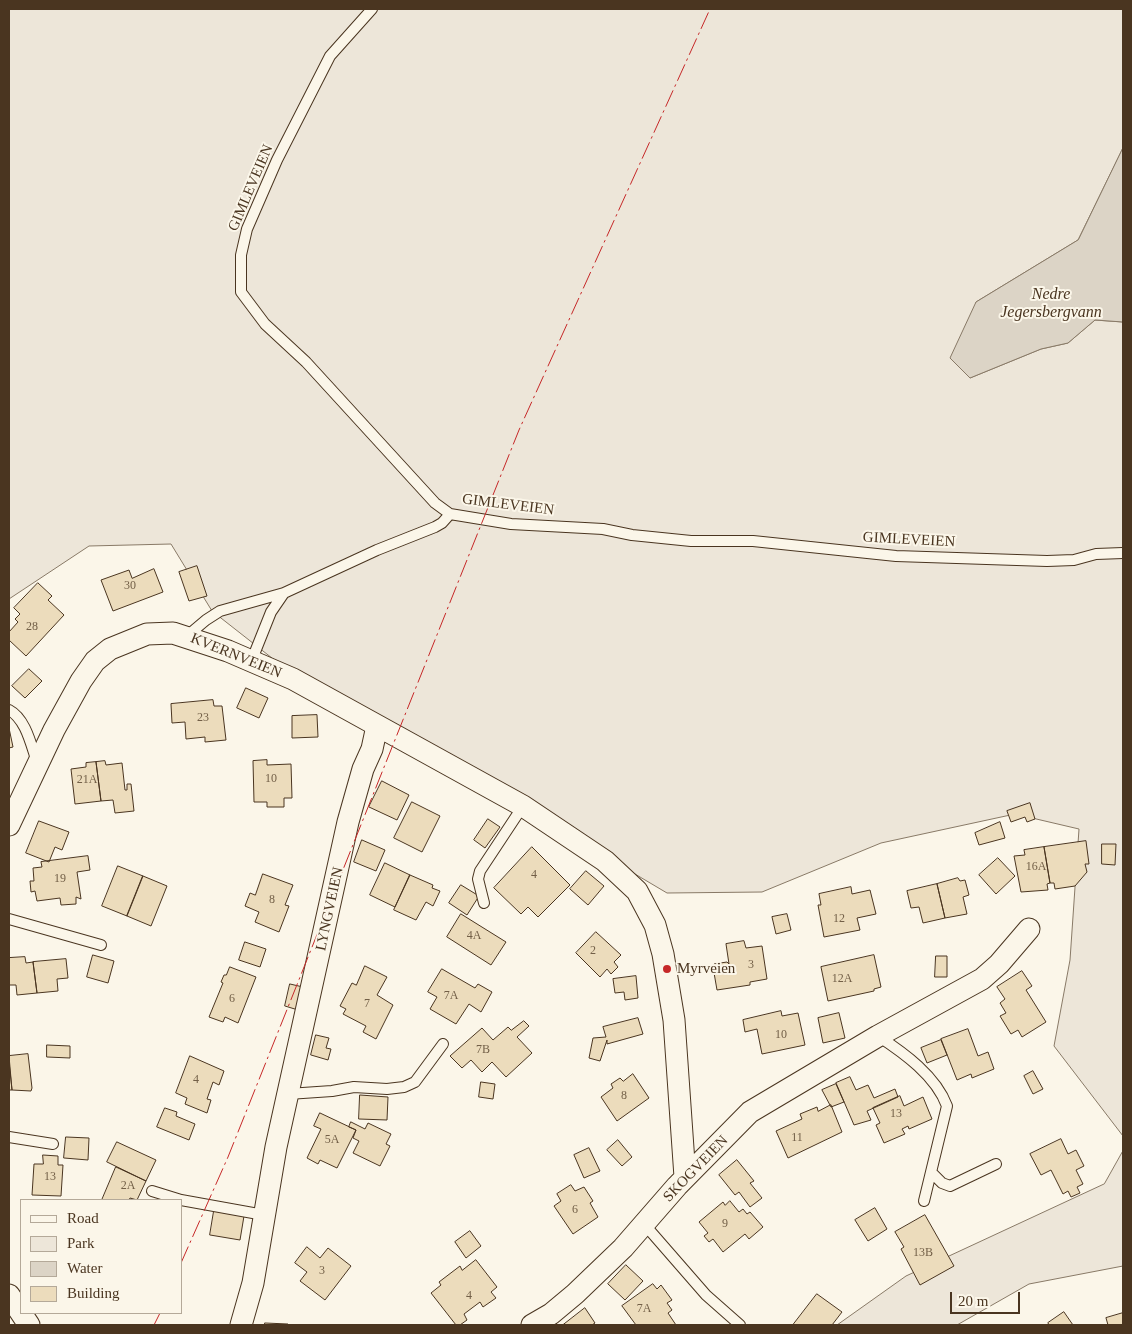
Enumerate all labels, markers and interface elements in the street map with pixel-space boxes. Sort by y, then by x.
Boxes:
street label: GIMLEVEIEN [225,142,277,234]
water label: Nedre Jegersbergvann [1000,285,1102,323]
street label: GIMLEVEIEN [461,490,555,520]
street label: GIMLEVEIEN [862,529,956,551]
house number: 30 [124,579,136,593]
house number: 28 [26,620,38,634]
street label: KVERNVEIEN [188,630,284,682]
house number: 23 [197,711,209,725]
house number: 10 [265,772,277,786]
house number: 21A [77,773,97,787]
house number: 16A [1026,860,1046,874]
street label: LYNGVEIEN [312,865,348,953]
house number: 4 [531,868,537,882]
house number: 19 [54,872,66,886]
house number: 8 [269,893,275,907]
house number: 12 [833,912,845,926]
house number: 4A [467,929,481,943]
house number: 2 [590,944,596,958]
house number: 3 [748,958,754,972]
place label: Myrveien [677,960,735,978]
marker: Myrveien [661,963,673,975]
house number: 12A [832,972,852,986]
house number: 7A [444,989,458,1003]
house number: 6 [229,992,235,1006]
house number: 7 [364,997,370,1011]
house number: 10 [775,1028,787,1042]
house number: 7B [476,1043,490,1057]
house number: 4 [193,1073,199,1087]
house number: 8 [621,1089,627,1103]
house number: 13 [890,1107,902,1121]
house number: 11 [791,1131,803,1145]
street label: SKOGVEIEN [660,1132,732,1206]
house number: 5A [325,1133,339,1147]
house number: 13 [44,1170,56,1184]
house number: 2A [121,1179,135,1193]
legend [20,1199,182,1314]
house number: 6 [572,1203,578,1217]
text: Road [67,1210,99,1226]
house number: 9 [722,1217,728,1231]
text: Park [67,1235,95,1251]
house number: 13B [913,1246,933,1260]
text: Water [67,1260,102,1276]
house number: 3 [319,1264,325,1278]
scale bar [952,1282,1022,1314]
text: Building [67,1285,120,1301]
house number: 4 [466,1289,472,1303]
text: 20 m [958,1293,988,1309]
house number: 7A [637,1302,651,1316]

